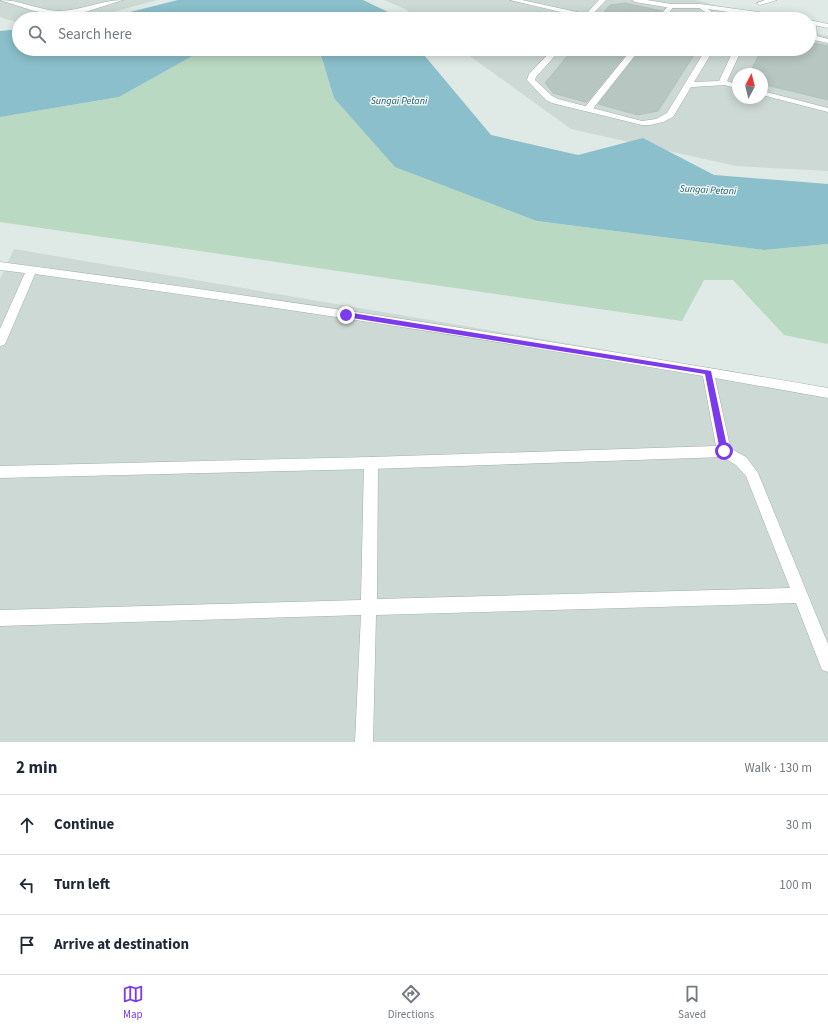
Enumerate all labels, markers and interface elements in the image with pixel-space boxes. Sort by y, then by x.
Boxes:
search box [12,12,816,56]
icon: search [26,23,48,45]
text: Search here [58,24,132,45]
north arrow [732,68,768,104]
water label: Sungai Petani [371,94,428,108]
water label: Sungai Petani [679,182,737,199]
route end [337,306,355,324]
route start [715,442,733,460]
text: 2 min [16,756,57,780]
text: Walk · 130 m [744,759,812,777]
icon: ahead [16,814,38,836]
text: Continue [54,814,114,835]
text: 30 m [786,816,812,834]
icon: left [16,874,38,896]
text: Turn left [54,874,110,895]
text: 100 m [779,876,812,894]
icon: arrive [16,934,38,956]
text: Arrive at destination [54,934,189,955]
tab: Map [122,983,144,1022]
tab: Directions [388,983,434,1022]
tab: Saved [678,983,706,1022]

